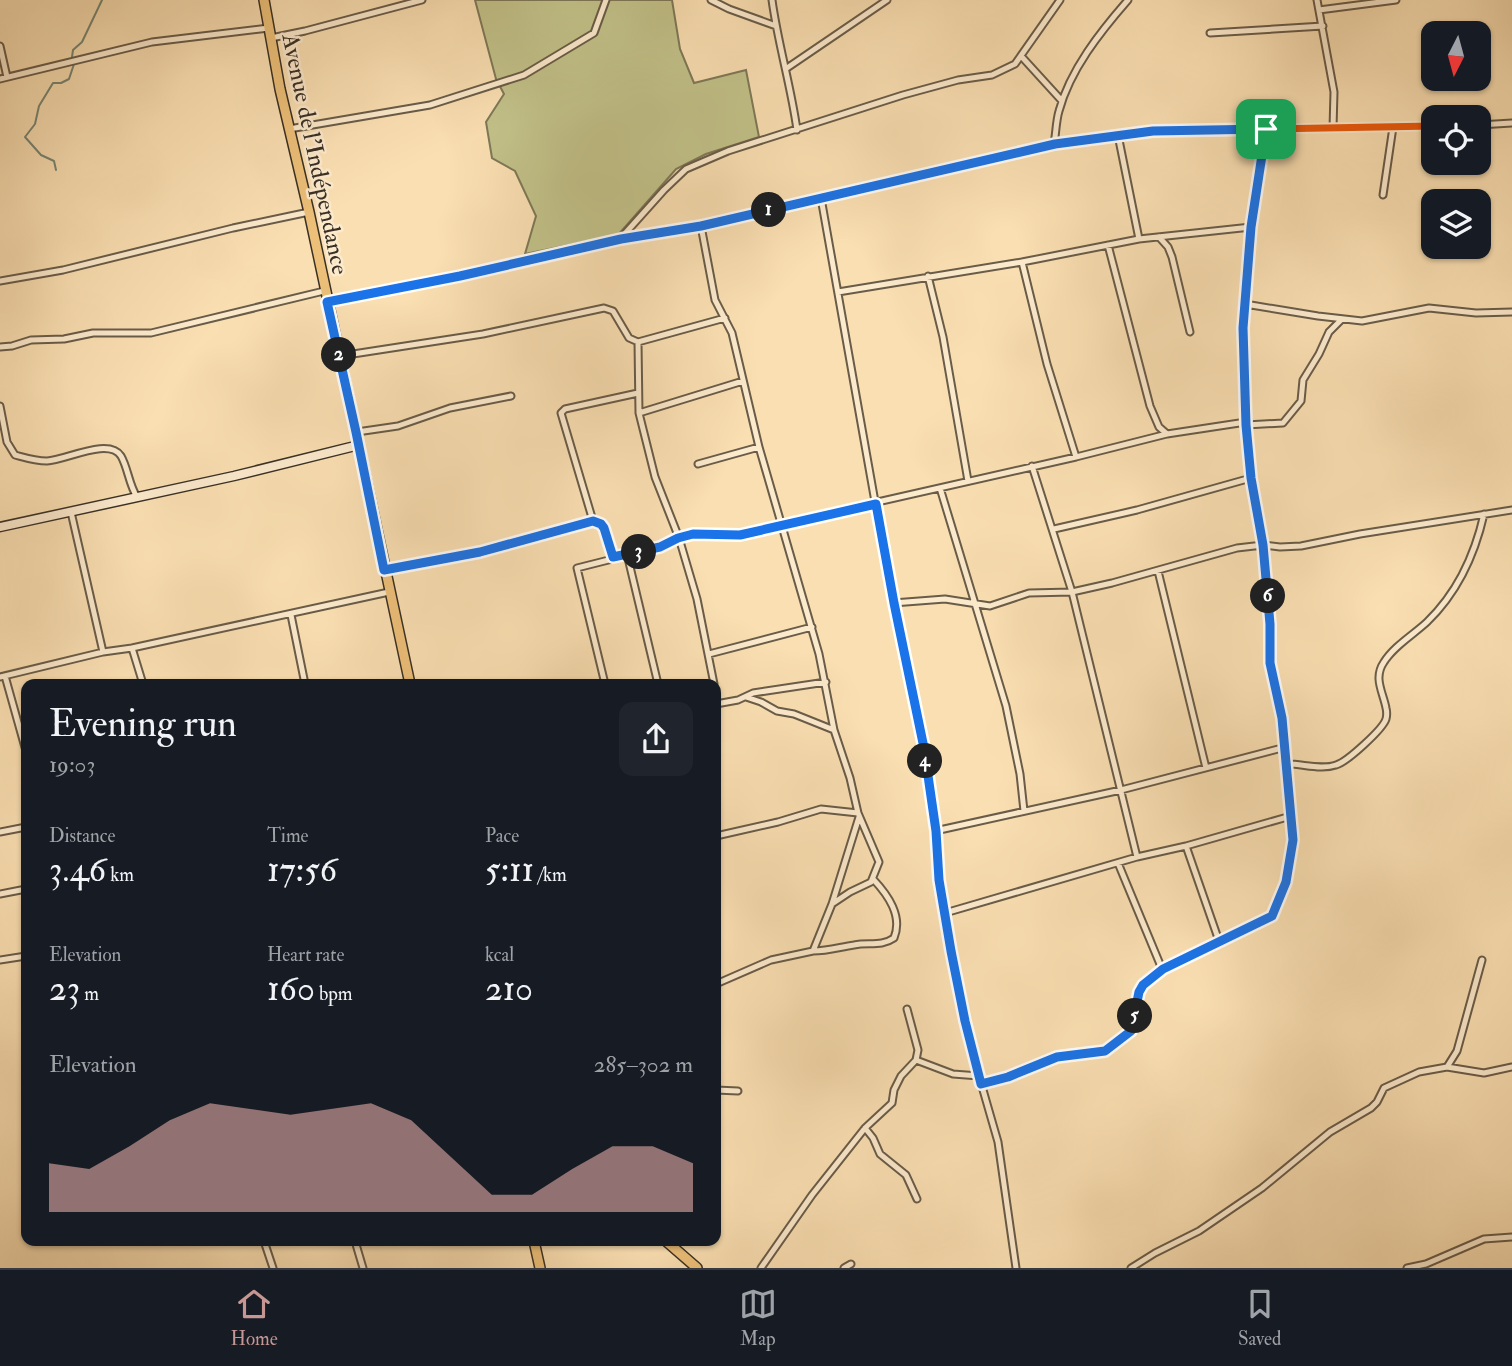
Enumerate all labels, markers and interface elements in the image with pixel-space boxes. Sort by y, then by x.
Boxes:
north arrow [1421,21,1491,91]
map controls [1421,21,1491,259]
street label: Avenue de l'Indépendance [274,30,356,277]
pin [1236,99,1296,159]
button: locate [1421,105,1491,175]
icon: arrive [1247,110,1285,148]
button: layers [1421,189,1491,259]
pin: 1 [752,192,786,228]
text: 1 [765,197,772,221]
pin: 2 [322,338,356,372]
text: 2 [334,342,343,366]
pin: 3 [622,534,656,570]
text: 3 [635,539,642,563]
pin: 6 [1250,578,1286,614]
text: 6 [1263,583,1272,607]
text: Evening run [49,700,237,748]
button: share [619,702,693,776]
pin: 4 [908,744,942,778]
text: 4 [919,748,930,772]
text: 19:03 [49,750,95,779]
text: Distance [49,824,115,848]
text: Time [267,824,309,848]
text: Pace [485,824,519,848]
text: 3.46 [49,848,106,892]
text: 17:56 [267,848,337,892]
text: 5:11 [485,848,534,892]
text: km [106,863,134,887]
text: /km [534,863,567,887]
text: Elevation [49,943,121,967]
text: Heart rate [267,943,344,967]
text: kcal [485,943,514,967]
text: 23 [49,967,80,1011]
text: 160 [267,967,315,1011]
text: 210 [485,967,533,1011]
text: m [80,982,99,1006]
text: bpm [315,982,353,1006]
pin: 5 [1118,998,1152,1034]
text: 5 [1130,1003,1139,1027]
text: Elevation [49,1050,137,1079]
text: 285–302 m [594,1050,693,1079]
tab: Home [231,1285,278,1351]
tab: Map [739,1285,777,1351]
tab: Saved [1238,1285,1281,1351]

